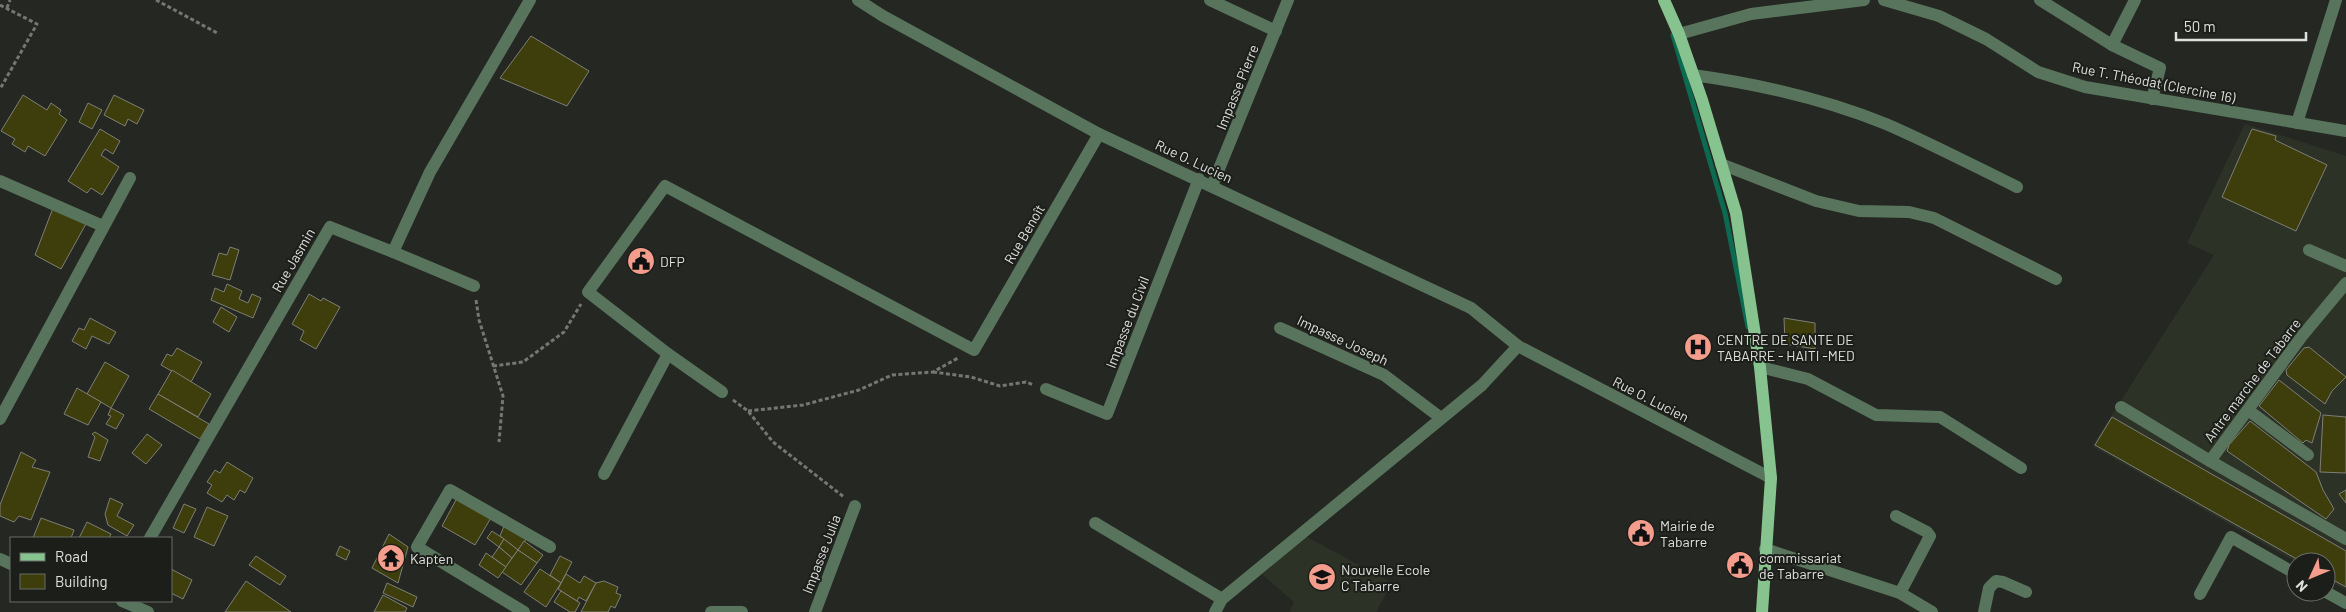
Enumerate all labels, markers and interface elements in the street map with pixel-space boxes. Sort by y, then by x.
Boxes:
scale bar [2176,10,2306,42]
text: 50 m [2184,17,2216,35]
street label: Impasse Pierre [1212,42,1262,132]
street label: Rue T. Théodat (Clercine 16) [2071,58,2237,106]
street label: Rue O. Lucien [1153,136,1235,186]
street label: Rue Benoît [1000,201,1048,267]
street label: Rue Jasmin [268,225,318,295]
public building icon: DFP [626,246,656,276]
place label: DFP [660,253,685,270]
street label: Impasse du Civil [1102,274,1152,370]
street label: Impasse Joseph [1295,311,1391,369]
street label: Antre marche de Tabarre [2200,315,2304,445]
place label: CENTRE DE SANTE DE TABARRE - HAITI -MED [1717,331,1855,364]
hospital icon: CENTRE DE SANTE DE TABARRE - HAITI -MED [1683,332,1713,362]
street label: Rue O. Lucien [1610,373,1692,425]
street label: Impasse Julia [798,512,844,596]
place label: Mairie de Tabarre [1660,517,1715,550]
public building icon: Mairie de Tabarre [1626,518,1656,548]
legend [10,537,172,602]
temple icon: Kapten [376,543,406,573]
text: Road [55,547,88,565]
place label: commissariat de Tabarre [1759,549,1842,582]
place label: Kapten [410,550,453,567]
public building icon: commissariat de Tabarre [1725,550,1755,580]
north arrow [2286,552,2336,602]
place label: Nouvelle Ecole C Tabarre [1341,561,1430,594]
school or university icon: Nouvelle Ecole C Tabarre [1307,562,1337,592]
text: Building [55,572,108,590]
text: N [2292,577,2311,596]

